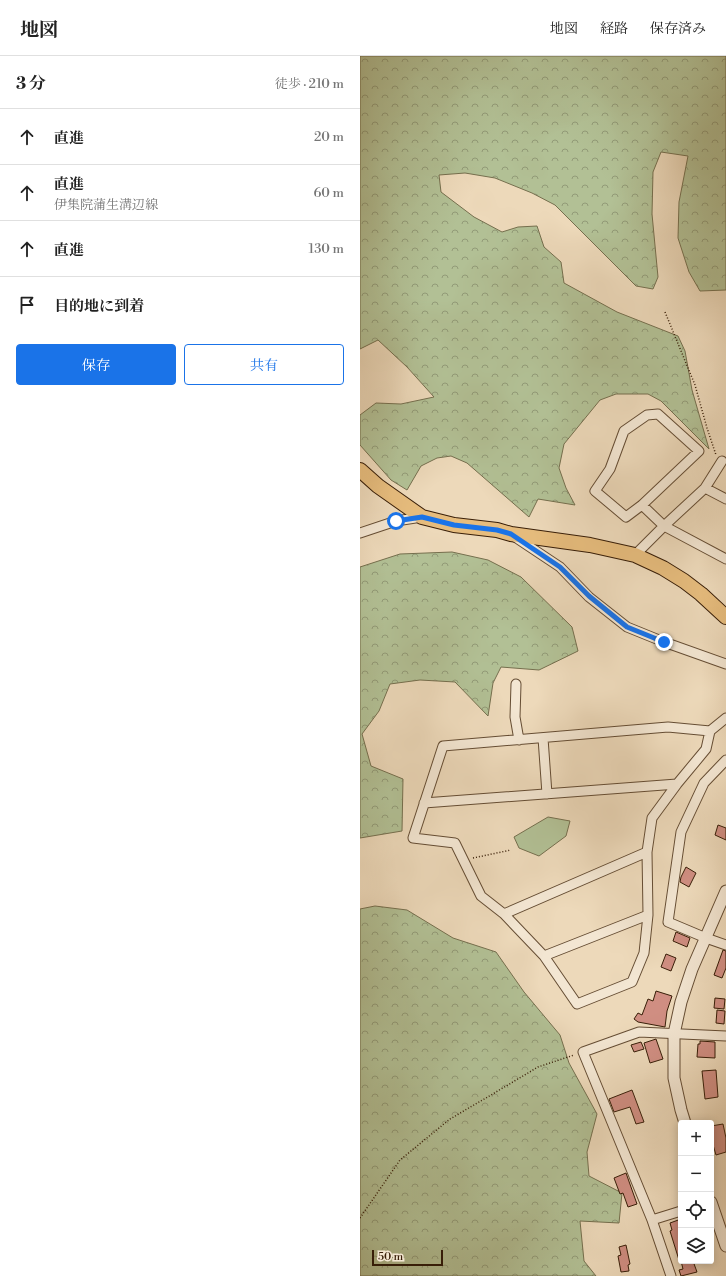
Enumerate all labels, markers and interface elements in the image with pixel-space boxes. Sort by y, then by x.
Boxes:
text: 地図 [20,18,58,42]
text: 地図 [550,20,578,38]
text: 経路 [600,20,628,38]
text: 保存済み [650,20,706,38]
text: 3 分 [16,73,46,95]
text: 徒歩 · 210 m [275,76,344,92]
icon: ahead [16,126,38,148]
text: 直進 [54,129,84,148]
text: 20 m [314,129,344,145]
text: 直進 [54,175,84,194]
icon: ahead [16,182,38,204]
text: 60 m [313,185,344,201]
text: 伊集院蒲生溝辺線 [54,197,158,213]
icon: ahead [16,238,38,260]
text: 直進 [54,241,84,260]
text: 130 m [309,241,344,257]
icon: arrive [16,294,38,316]
text: 目的地に到着 [54,297,144,316]
button: 保存 [16,344,176,385]
button: 共有 [184,344,344,385]
route start [387,512,405,530]
route end [655,633,673,651]
map controls [678,1120,714,1264]
button: + [678,1120,714,1156]
button: − [678,1156,714,1192]
button: locate [678,1192,714,1228]
button: layers [678,1228,714,1264]
scale bar [372,1248,443,1267]
text: 50 m [378,1250,403,1264]

